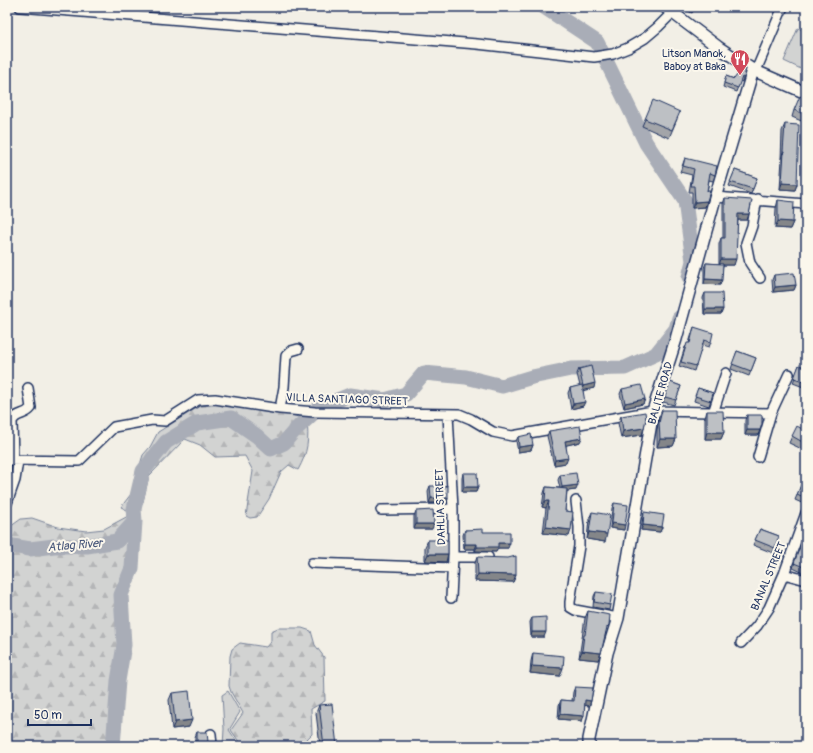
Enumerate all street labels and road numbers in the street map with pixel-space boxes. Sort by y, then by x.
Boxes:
street label: BALITE ROAD [645,360,676,426]
street label: VILLA SANTIAGO STREET [286,391,408,408]
street label: DAHLIA STREET [433,469,448,545]
street label: BANAL STREET [748,540,789,612]

